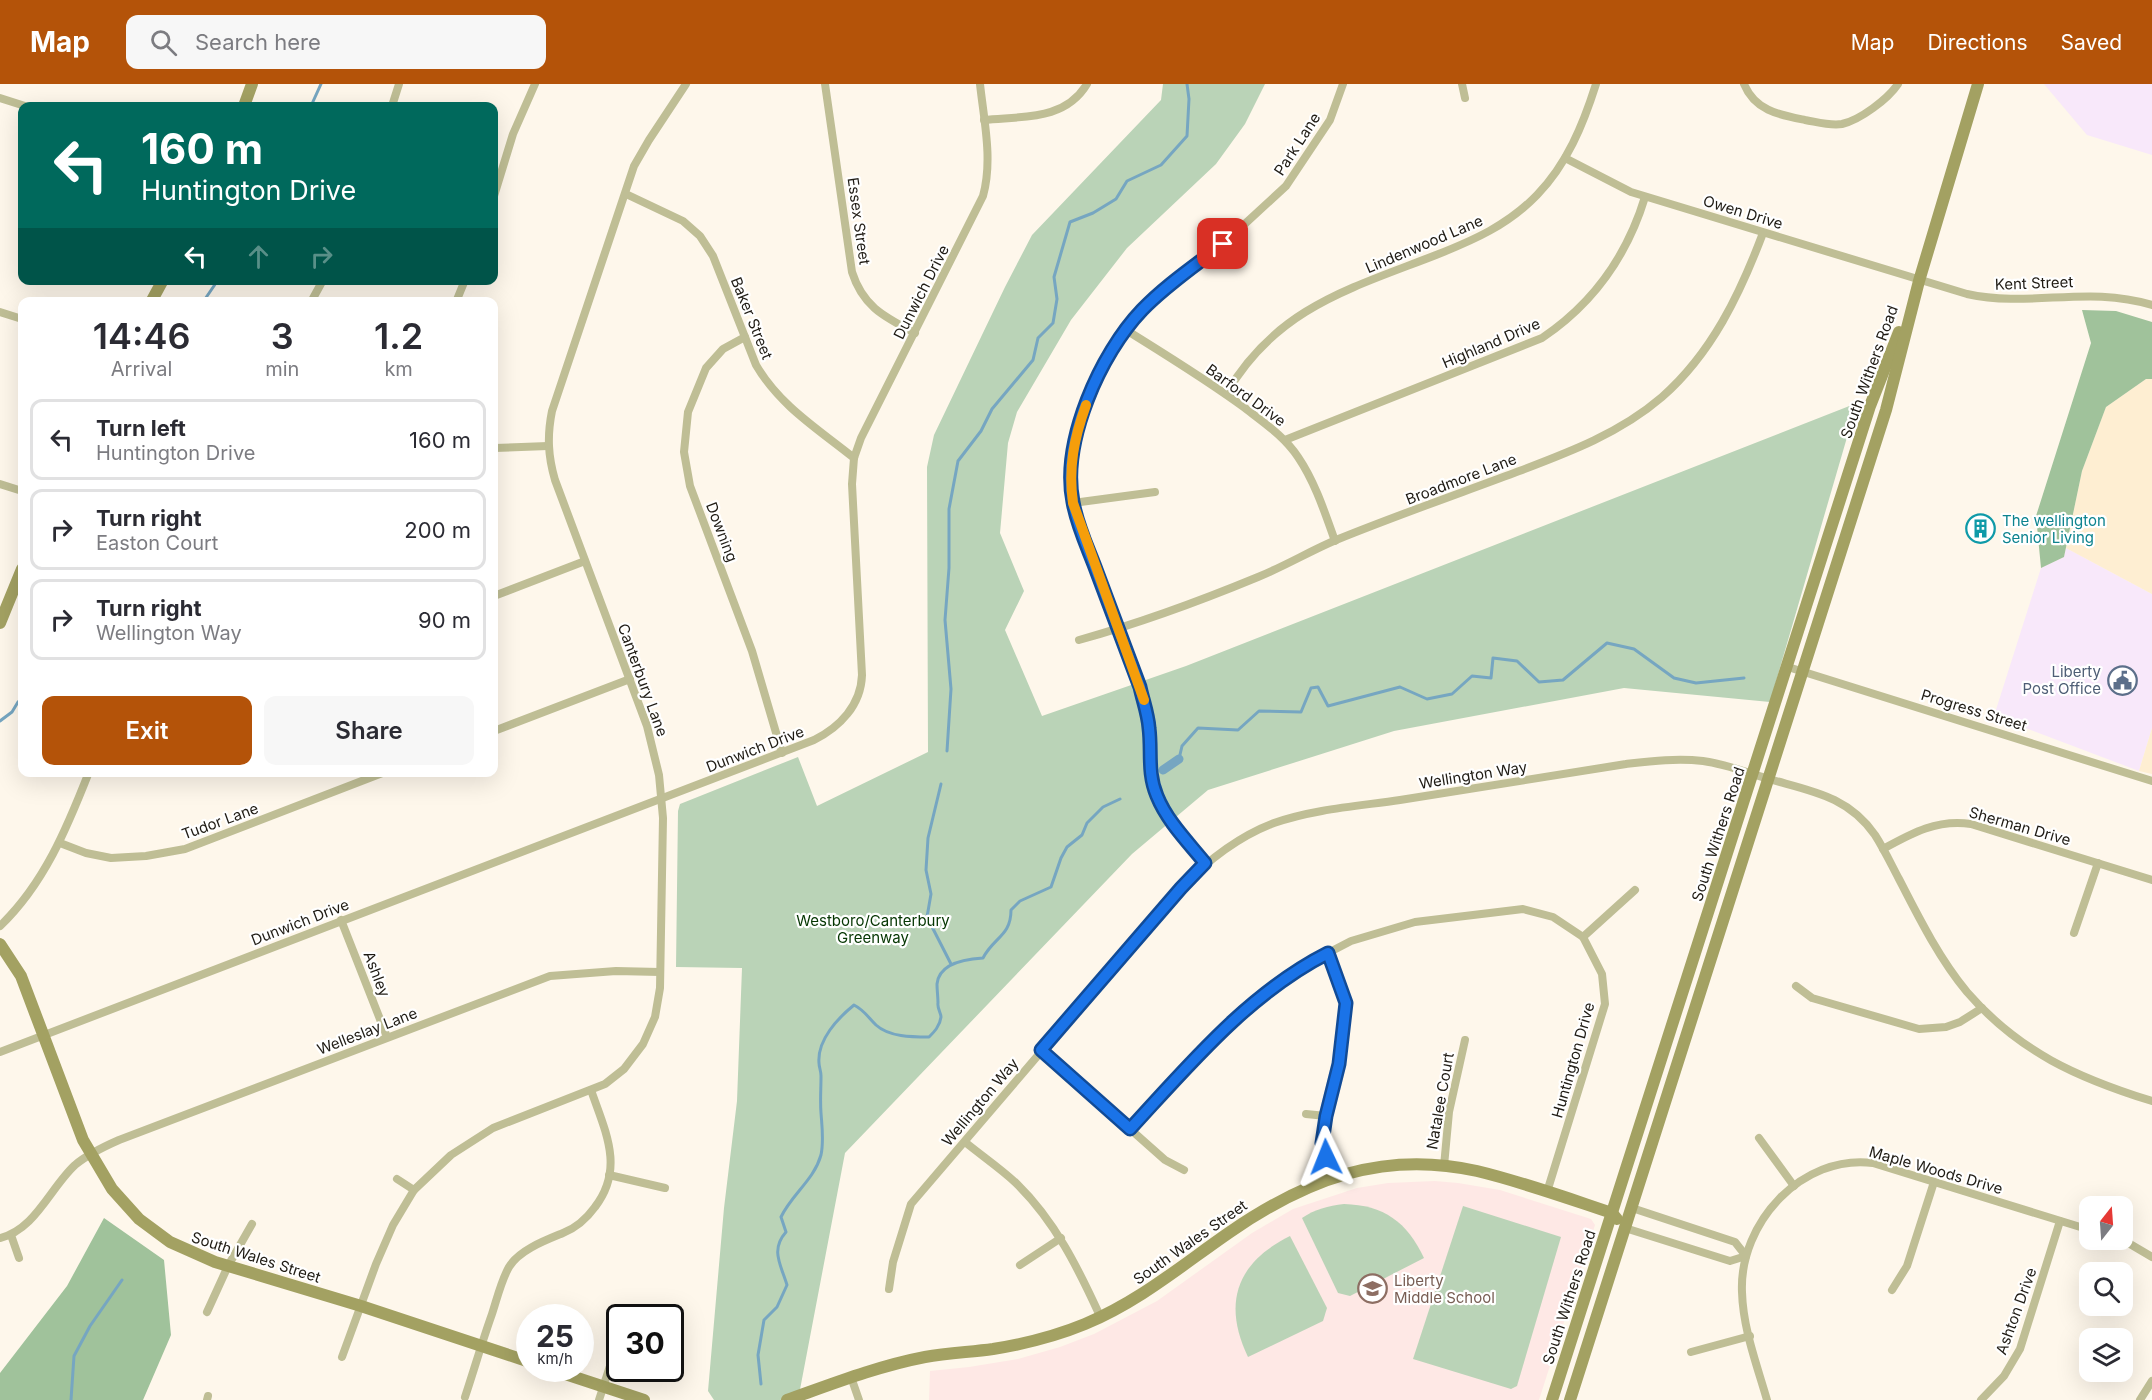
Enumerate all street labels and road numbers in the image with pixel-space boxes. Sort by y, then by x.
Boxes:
street label: Park Lane [1270,109,1324,179]
street label: Essex Street [843,176,875,266]
street label: Owen Drive [1701,191,1785,233]
street label: Lindenwood Lane [1362,211,1486,277]
street label: Dunwich Drive [889,242,953,342]
street label: Kent Street [1994,272,2074,294]
street label: Baker Street [727,274,777,362]
street label: South Withers Road [1836,303,1902,441]
street label: Highland Drive [1439,314,1543,372]
street label: Barford Drive [1202,360,1290,430]
street label: Broadmore Lane [1403,449,1519,509]
street label: Downing [702,499,742,565]
street label: Canterbury Lane [614,621,672,739]
street label: Progress Street [1919,685,2029,735]
street label: Dunwich Drive [703,722,807,776]
street label: Wellington Way [1418,757,1529,793]
street label: South Withers Road [1687,764,1749,904]
street label: Tudor Lane [179,798,261,844]
street label: Sherman Drive [1967,802,2073,850]
street label: Dunwich Drive [248,895,352,949]
street label: Ashley [360,948,395,1000]
street label: Huntington Drive [1547,1000,1599,1120]
street label: Welleslay Lane [314,1003,420,1059]
street label: Natalee Court [1422,1051,1458,1151]
street label: Wellington Way [938,1054,1023,1150]
street label: Maple Woods Drive [1867,1142,2005,1198]
street label: South Wales Street [1129,1196,1251,1288]
street label: South Wales Street [189,1227,323,1287]
street label: South Withers Road [1538,1227,1600,1367]
street label: Ashton Drive [1991,1265,2041,1357]

